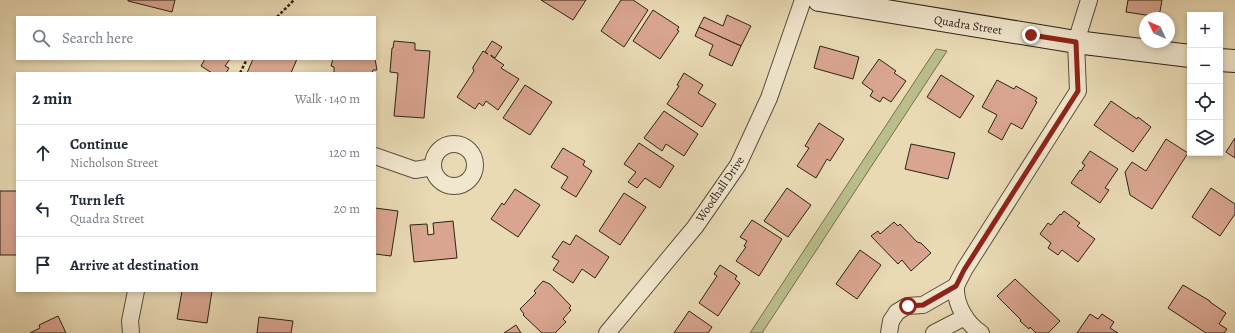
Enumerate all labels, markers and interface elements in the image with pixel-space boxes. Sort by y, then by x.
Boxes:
street label: Quadra Street [933,12,1003,38]
north arrow [1139,12,1175,48]
map controls [1187,12,1223,156]
button: + [1187,12,1223,48]
search box [16,16,376,60]
route end [1022,26,1040,44]
icon: search [30,27,52,49]
text: Search here [62,28,133,48]
button: − [1187,48,1223,84]
button: locate [1187,84,1223,120]
text: 2 min [32,87,72,110]
text: Walk · 140 m [295,90,360,107]
button: layers [1187,120,1223,156]
text: Continue [70,134,128,154]
icon: ahead [32,142,54,164]
text: 120 m [329,144,360,161]
street label: Woodhall Drive [692,153,748,226]
text: Nicholson Street [70,154,158,171]
text: Turn left [70,190,125,210]
icon: left [32,198,54,220]
text: 20 m [334,200,360,217]
text: Quadra Street [70,210,145,227]
icon: arrive [32,254,54,276]
text: Arrive at destination [70,255,199,275]
route start [899,297,917,315]

